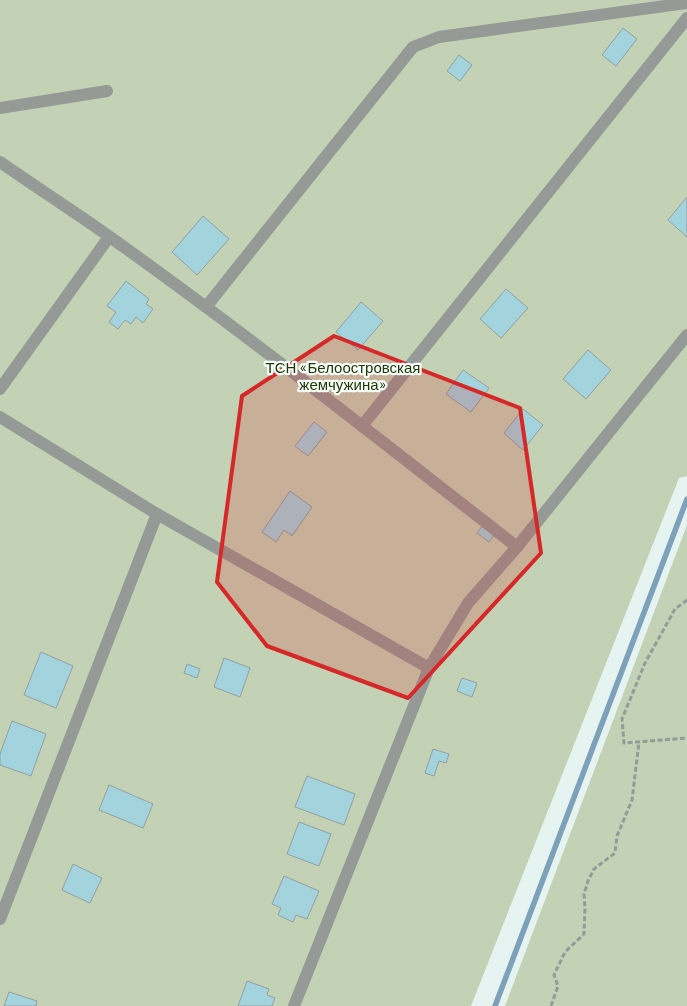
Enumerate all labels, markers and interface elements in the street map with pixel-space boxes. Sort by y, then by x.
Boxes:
park label: ТСН «Белоостровская жемчужина» [266,358,420,393]

